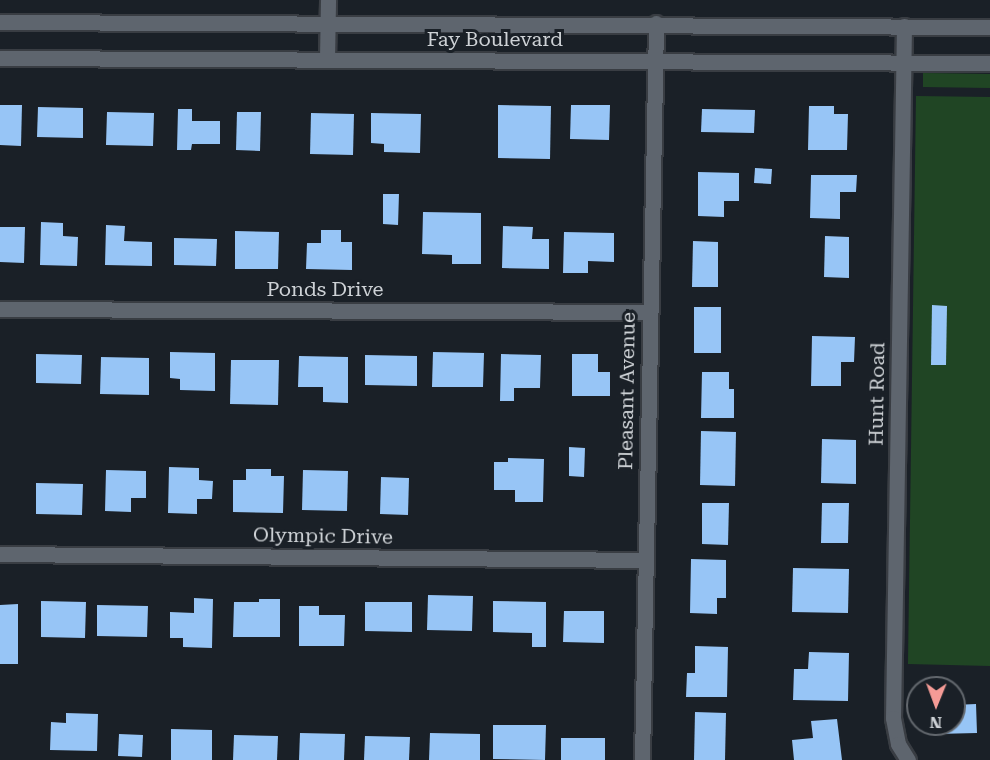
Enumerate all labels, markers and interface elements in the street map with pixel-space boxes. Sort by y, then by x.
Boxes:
street label: Fay Boulevard [427,27,563,51]
street label: Ponds Drive [266,277,384,301]
street label: Pleasant Avenue [614,312,640,470]
street label: Hunt Road [864,342,890,446]
street label: Olympic Drive [253,523,393,549]
north arrow [906,676,966,736]
text: N [929,713,942,732]

